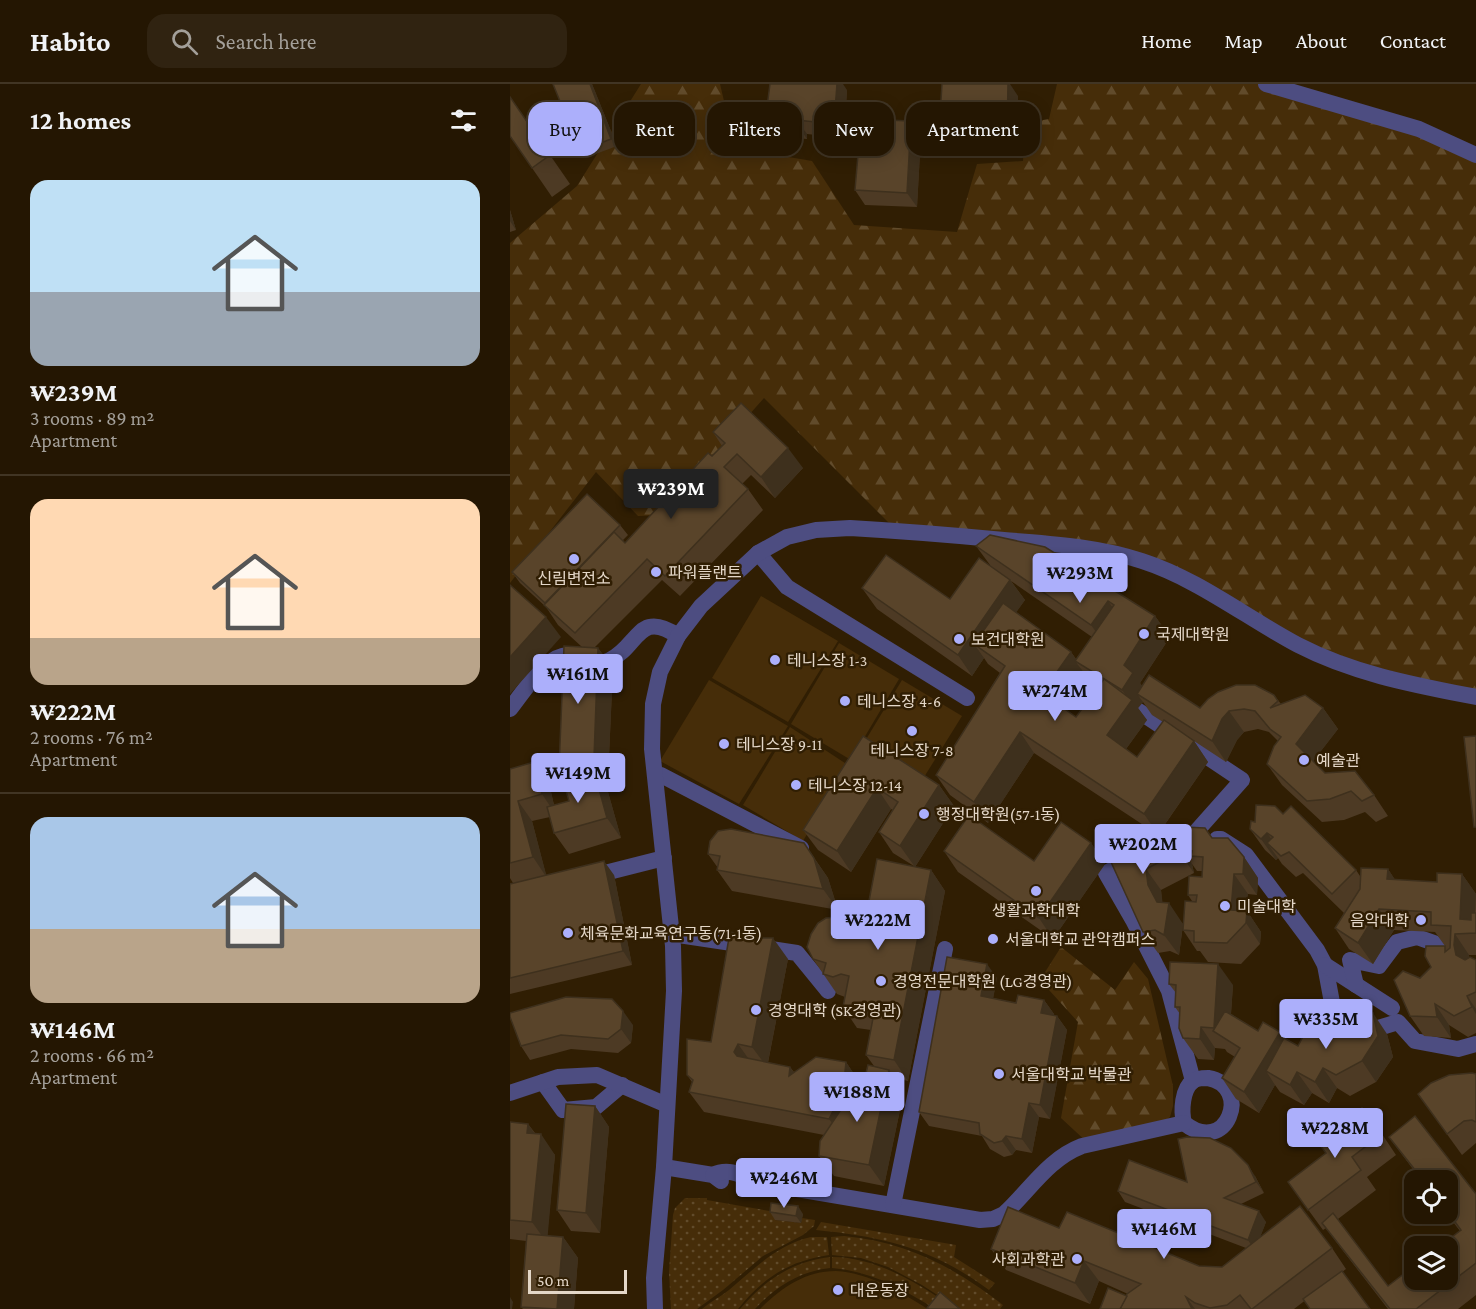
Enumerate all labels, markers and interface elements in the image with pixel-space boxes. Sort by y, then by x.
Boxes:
search box [147,14,567,68]
icon: search [168,25,201,58]
text: Habito [30,26,111,57]
text: Search here [216,29,317,54]
text: Home [1141,29,1191,53]
text: Map [1224,29,1263,53]
text: About [1296,29,1347,53]
text: Contact [1380,29,1446,53]
chip: Buy [528,102,602,156]
chip: Rent [614,102,695,156]
chip: Filters [707,102,802,156]
chip: New [814,102,894,156]
chip: Apartment [906,102,1040,156]
icon: filters [447,104,480,137]
text: 12 homes [30,106,131,135]
icon: home [201,219,309,327]
text: ₩239M [30,378,117,407]
text: 3 rooms · 89 m² [30,407,154,429]
text: Apartment [30,429,117,451]
pin: ₩239M [629,469,713,520]
text: ₩239M [637,477,705,499]
icon: home [201,538,309,646]
marker: 신림변전소 [567,552,581,566]
pin: ₩293M [1038,553,1122,604]
text: ₩293M [1047,561,1113,583]
place label: 파워플랜트 [668,564,742,581]
marker: 파워플랜트 [649,565,663,579]
place label: 신림변전소 [537,570,611,587]
place label: 국제대학원 [1156,626,1230,643]
marker: 국제대학원 [1137,627,1151,641]
place label: 보건대학원 [971,631,1045,648]
marker: 보건대학원 [952,632,966,646]
place label: 테니스장 1-3 [787,652,867,669]
marker: 테니스장 1-3 [768,653,782,667]
pin: ₩161M [536,654,620,705]
text: ₩161M [547,662,609,684]
pin: ₩274M [1013,671,1097,722]
text: ₩274M [1022,679,1088,701]
place label: 테니스장 4-6 [857,693,941,710]
marker: 테니스장 4-6 [838,694,852,708]
text: ₩222M [30,697,116,726]
marker: 테니스장 7-8 [905,724,919,738]
text: 2 rooms · 76 m² [30,726,153,748]
place label: 테니스장 9-11 [736,736,822,753]
marker: 테니스장 9-11 [717,737,731,751]
place label: 테니스장 7-8 [870,742,954,759]
text: Apartment [30,748,117,770]
place label: 예술관 [1316,752,1360,769]
pin: ₩149M [536,753,620,804]
marker: 예술관 [1297,753,1311,767]
text: ₩149M [545,761,611,783]
place label: 테니스장 12-14 [808,777,902,794]
marker: 테니스장 12-14 [789,778,803,792]
place label: 행정대학원(57-1동) [936,806,1060,824]
marker: 행정대학원(57-1동) [917,807,931,821]
pin: ₩202M [1101,824,1185,875]
text: ₩202M [1109,832,1177,854]
icon: home [201,856,309,964]
marker: 생활과학대학 [1029,884,1043,898]
place label: 미술대학 [1237,898,1296,915]
marker: 미술대학 [1218,899,1232,913]
pin: ₩222M [836,900,920,951]
place label: 생활과학대학 [992,902,1080,919]
text: ₩222M [845,908,911,930]
place label: 음악대학 [1350,912,1409,929]
marker: 음악대학 [1414,913,1428,927]
place label: 체육문화교육연구동(71-1동) [580,925,762,943]
marker: 체육문화교육연구동(71-1동) [561,926,575,940]
place label: 서울대학교 관악캠퍼스 [1005,931,1155,948]
marker: 서울대학교 관악캠퍼스 [986,932,1000,946]
place label: 경영전문대학원 (LG경영관) [893,973,1072,991]
marker: 경영전문대학원 (LG경영관) [874,974,888,988]
pin: ₩335M [1284,999,1368,1050]
place label: 경영대학 (SK경영관) [768,1002,902,1020]
marker: 경영대학 (SK경영관) [749,1003,763,1017]
text: ₩335M [1293,1007,1359,1029]
text: ₩146M [30,1015,115,1044]
text: 2 rooms · 66 m² [30,1044,154,1066]
text: Apartment [30,1066,117,1088]
place label: 서울대학교 박물관 [1011,1066,1132,1083]
marker: 서울대학교 박물관 [992,1067,1006,1081]
pin: ₩188M [815,1072,899,1123]
text: ₩188M [823,1080,891,1102]
pin: ₩228M [1293,1108,1377,1159]
text: ₩228M [1301,1116,1369,1138]
pin: ₩246M [742,1158,826,1209]
text: ₩246M [750,1166,818,1188]
map controls [1404,1170,1458,1290]
button: locate [1404,1170,1458,1224]
pin: ₩146M [1122,1209,1206,1260]
text: ₩146M [1131,1217,1197,1239]
button: layers [1404,1236,1458,1290]
place label: 사회과학관 [991,1251,1065,1268]
marker: 사회과학관 [1070,1252,1084,1266]
scale bar [528,1267,627,1294]
text: 50 m [537,1272,569,1289]
place label: 대운동장 [850,1282,909,1299]
marker: 대운동장 [831,1283,845,1297]

